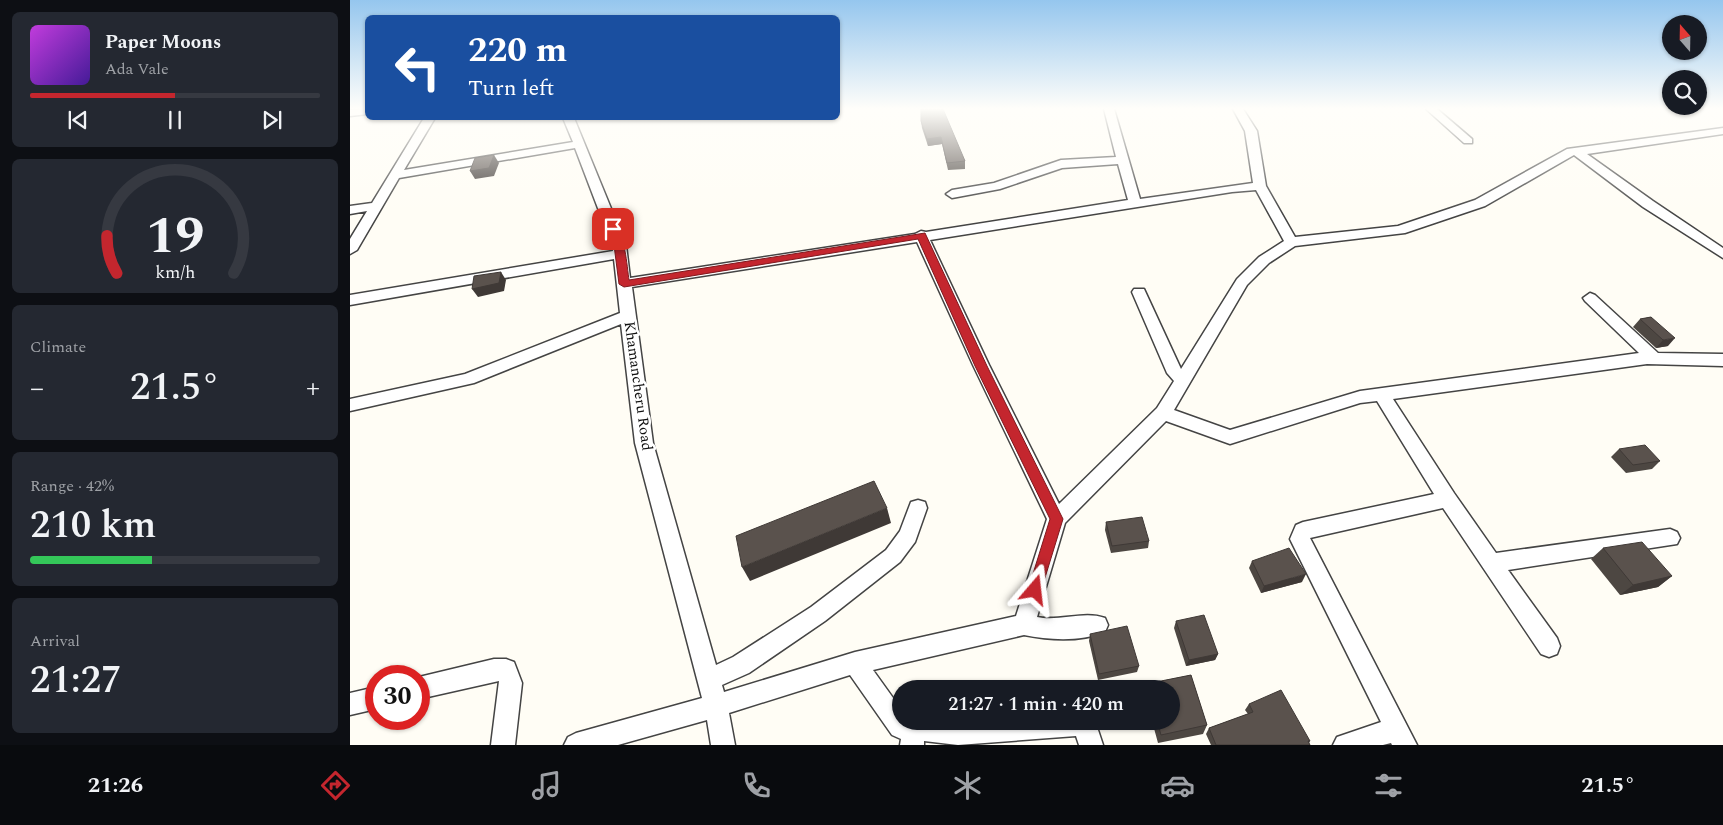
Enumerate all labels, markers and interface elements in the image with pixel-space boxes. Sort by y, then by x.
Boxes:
north arrow [1662,15,1708,60]
map controls [1662,15,1707,115]
text: 220 m [468,24,567,77]
text: Paper Moons [105,28,221,57]
icon: left [385,35,450,100]
text: Ada Vale [105,57,169,81]
button: search [1662,70,1707,115]
text: Turn left [468,72,554,105]
icon: previous [64,106,92,134]
icon: pause [161,106,189,134]
icon: next [258,106,286,134]
text: 19 [146,197,204,276]
pin [592,208,634,250]
icon: arrive [599,215,627,243]
text: km/h [155,259,195,286]
street label: Khamancheru Road [618,320,658,452]
text: Climate [30,335,86,359]
text: 21.5° [130,359,220,417]
text: − [30,367,44,410]
text: + [306,367,320,410]
text: Range · 42% [30,474,114,498]
text: 210 km [30,497,156,555]
position arrow [1008,563,1060,615]
text: Arrival [30,629,80,653]
text: 21:27 [30,652,121,710]
speed limit sign: 30 [365,665,430,730]
text: 21:27 · 1 min · 420 m [948,690,1124,719]
icon: directions [318,768,353,803]
icon: music [529,768,564,803]
icon: phone [739,768,774,803]
icon: climate [950,768,985,803]
icon: car [1160,768,1195,803]
icon: filters [1371,768,1406,803]
text: 21:26 [88,769,143,802]
text: 21.5° [1581,769,1635,802]

